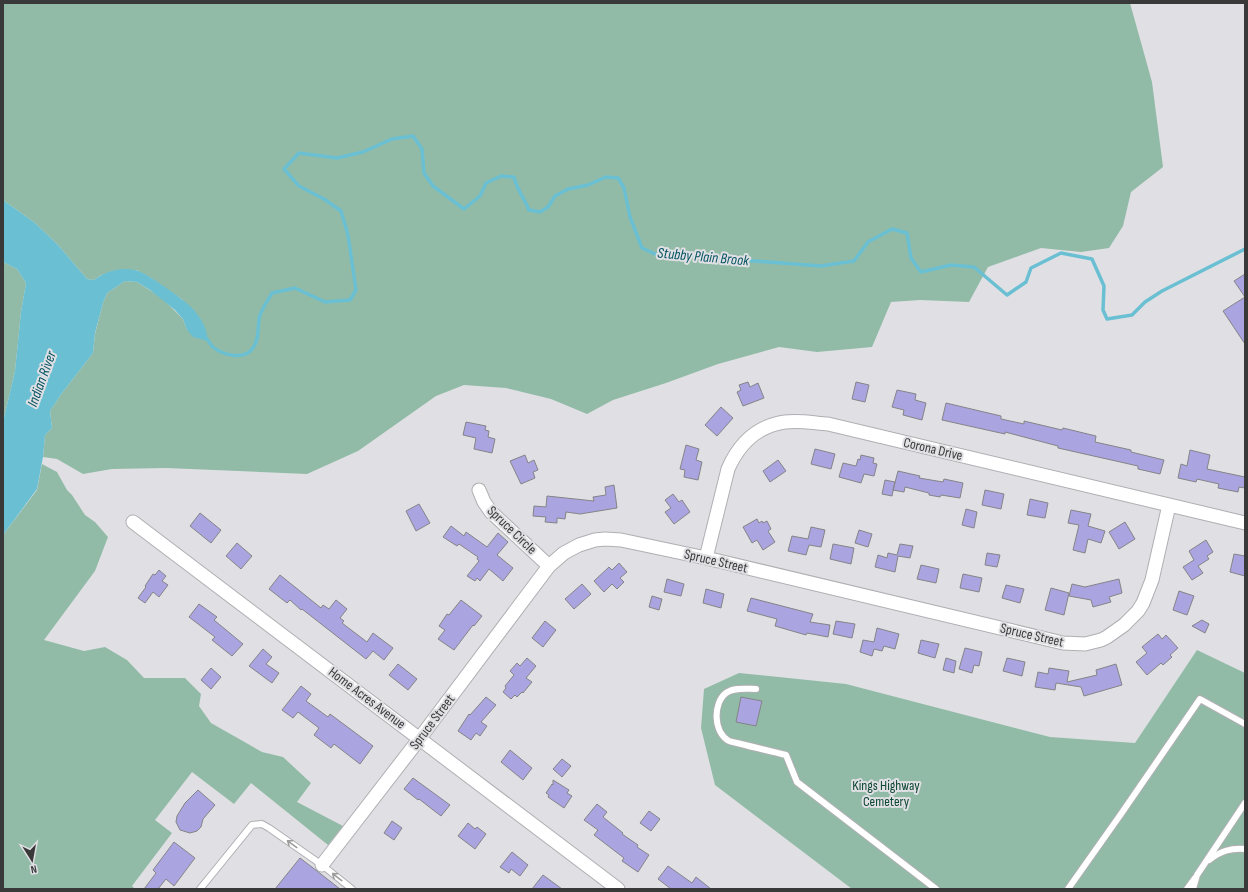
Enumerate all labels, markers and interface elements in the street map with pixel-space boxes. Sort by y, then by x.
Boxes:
water label: Stubby Plain Brook [657,244,750,270]
water label: Indian River [23,348,61,409]
street label: Corona Drive [902,434,964,464]
street label: Spruce Circle [484,502,540,558]
street label: Spruce Street [683,545,749,577]
street label: Spruce Street [999,619,1065,651]
street label: Home Acres Avenue [325,663,409,733]
street label: Spruce Street [406,691,458,753]
park label: Kings Highway Cemetery [852,777,920,810]
north arrow [12,840,52,880]
one-way arrow [287,840,298,848]
text: N [30,862,38,876]
one-way arrow [331,873,342,881]

